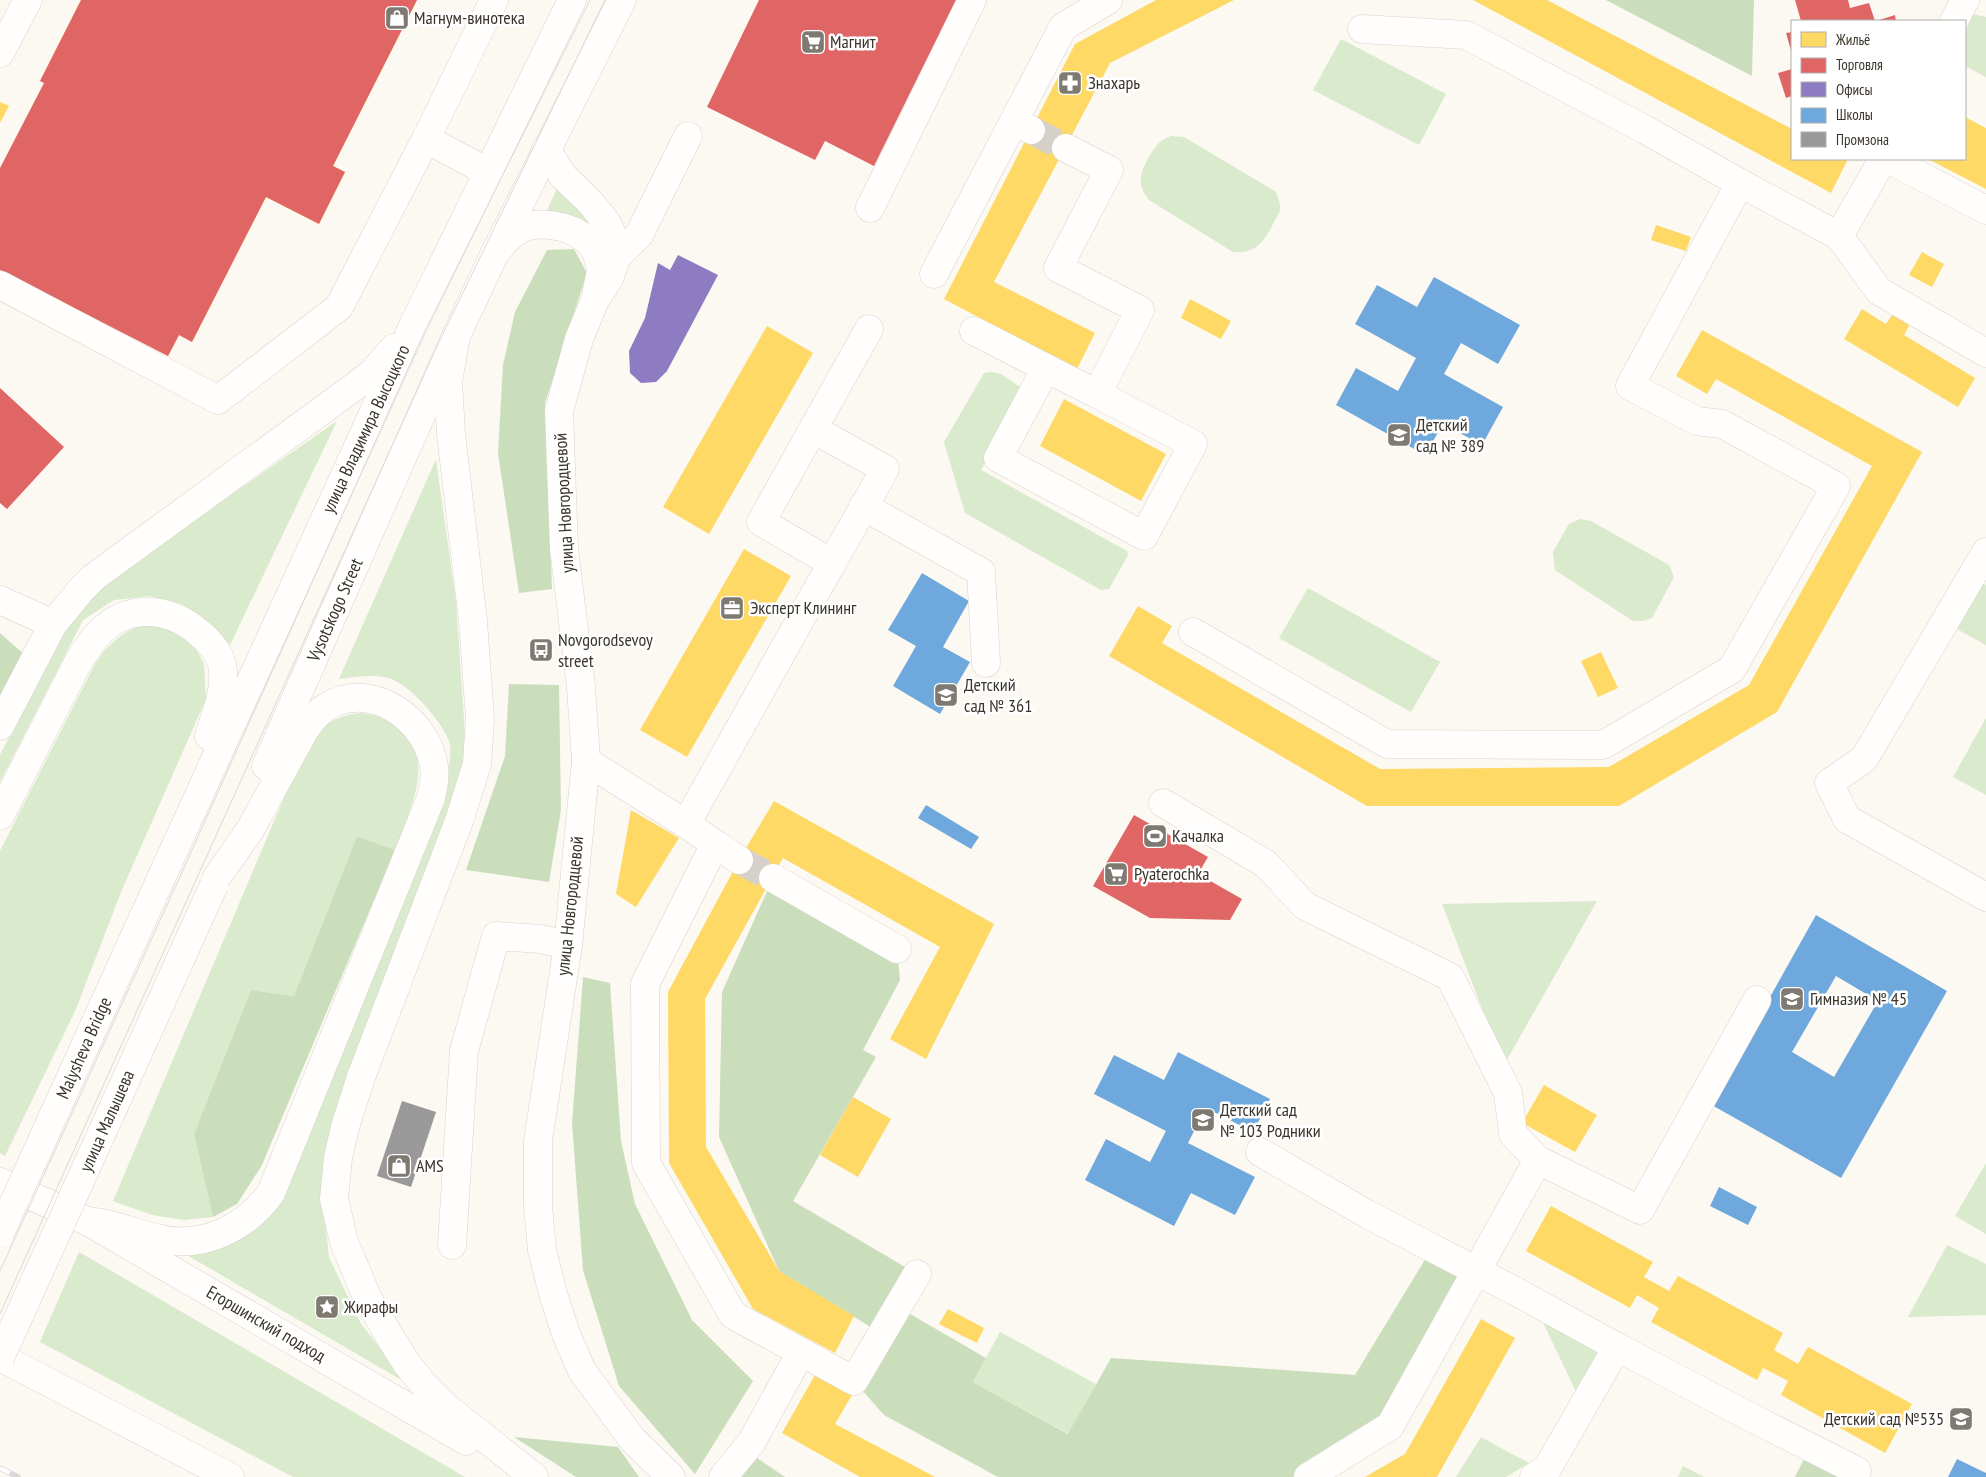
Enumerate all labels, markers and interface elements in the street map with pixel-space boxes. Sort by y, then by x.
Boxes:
shop icon: Магнум-винотека [384,5,410,31]
place label: Магнум-винотека [414,6,525,29]
legend [1791,20,1966,160]
supermarket icon: Магнит [800,29,826,55]
place label: Магнит [830,30,876,53]
text: Жильё [1835,30,1870,49]
text: Торговля [1836,55,1883,74]
pharmacy icon: Знахарь [1057,70,1083,96]
place label: Знахарь [1088,71,1140,94]
text: Офисы [1836,80,1872,99]
text: Школы [1836,105,1873,124]
text: Промзона [1836,130,1889,149]
street label: улица Владимира Высоцкого [316,341,415,517]
place label: Детский сад № 389 [1416,413,1484,457]
school or university icon: Детский сад № 389 [1386,422,1412,448]
street label: улица Новгородцевой [548,432,579,574]
street label: Vysotskogo Street [301,554,368,666]
office icon: Эксперт Клининг [719,595,745,621]
place label: Эксперт Клининг [750,596,857,619]
place label: Novgorodsevoy street [558,628,653,672]
bus stop icon: Novgorodsevoy street [528,637,554,663]
place label: Детский сад № 361 [964,673,1032,717]
school or university icon: Детский сад № 361 [933,682,959,708]
sports icon: Качалка [1142,823,1168,849]
place label: Качалка [1172,824,1224,847]
street label: улица Новгородцевой [551,835,588,977]
supermarket icon: Pyaterochka [1103,861,1129,887]
place label: Pyaterochka [1134,862,1210,885]
school or university icon: Гимназия № 45 [1779,986,1805,1012]
place label: Гимназия № 45 [1810,987,1907,1010]
street label: Malysheva Bridge [51,993,116,1102]
street label: улица Малышева [74,1066,139,1175]
place label: Детский сад № 103 Родники [1220,1098,1321,1142]
school or university icon: Детский сад № 103 Родники [1190,1107,1216,1133]
shop icon: AMS [386,1153,412,1179]
place label: AMS [416,1154,444,1177]
street label: Егоршинский подход [202,1280,330,1367]
place icon: Жирафы [314,1294,340,1320]
place label: Жирафы [343,1295,398,1318]
school or university icon: Детский сад №535 [1948,1406,1974,1432]
place label: Детский сад №535 [1824,1407,1944,1430]

